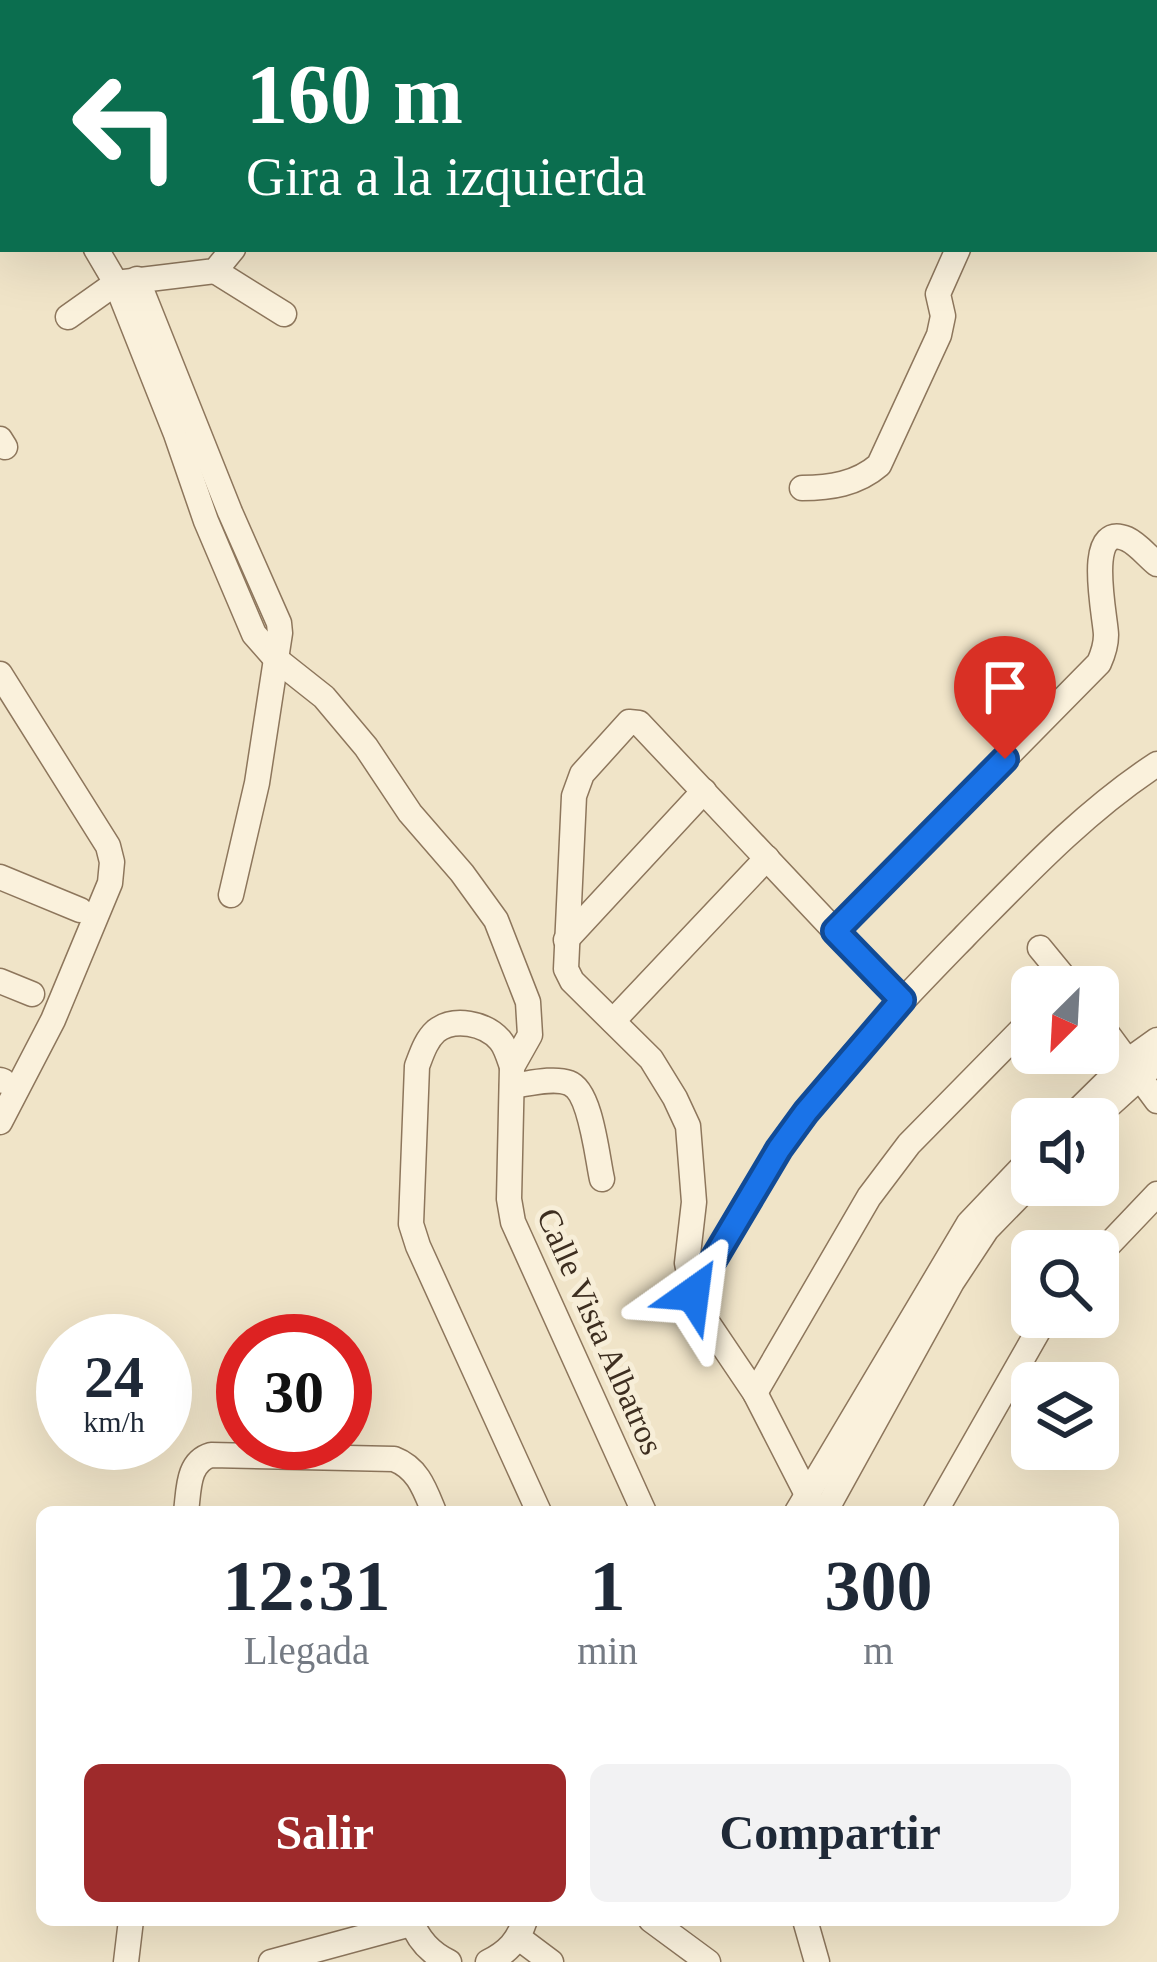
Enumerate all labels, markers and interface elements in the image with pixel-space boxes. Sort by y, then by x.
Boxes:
icon: left [48,48,204,204]
text: 160 m [246,48,463,141]
text: Gira a la izquierda [246,147,646,207]
pin [954,636,1056,759]
icon: arrive [972,654,1038,720]
north arrow [1011,966,1119,1074]
map controls [1011,966,1119,1470]
button: sound [1011,1098,1119,1206]
street label: Calle Vista Albatros [530,1203,670,1460]
button: search [1011,1230,1119,1338]
position arrow [630,1231,756,1357]
speed limit sign: 30 [216,1314,372,1470]
text: 24 [84,1344,144,1410]
button: layers [1011,1362,1119,1470]
text: km/h [83,1405,145,1438]
text: 12:31 [223,1546,391,1626]
text: 1 [589,1546,625,1626]
text: 300 [824,1546,932,1626]
text: Llegada [244,1629,369,1672]
text: min [577,1629,638,1672]
text: m [863,1629,894,1672]
button: Salir [84,1764,566,1902]
button: Compartir [590,1764,1071,1902]

